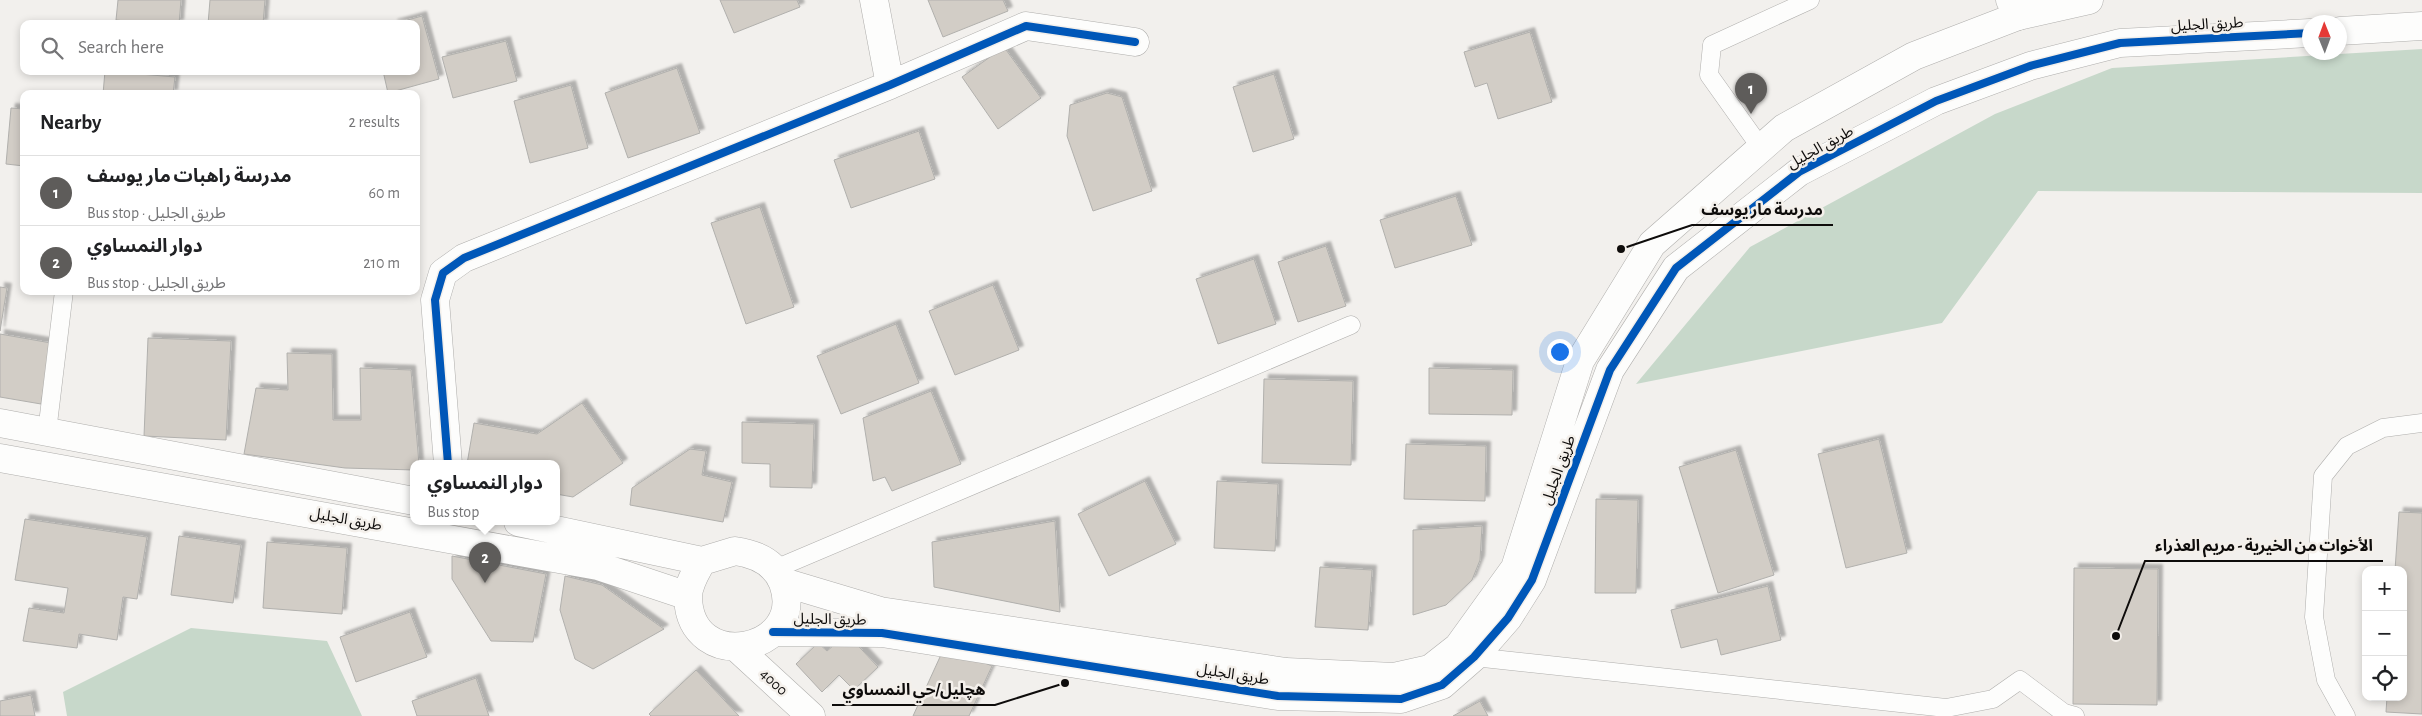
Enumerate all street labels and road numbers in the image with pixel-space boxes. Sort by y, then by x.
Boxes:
street label: طريق الجليل [2170,15,2244,36]
street label: طريق الجليل [1785,123,1857,173]
street label: طريق الجليل [1539,433,1580,508]
street label: طريق الجليل [308,506,383,535]
street label: طريق الجليل [793,611,867,630]
street label: طريق الجليل [1195,661,1270,690]
street label: 4000 [757,666,790,698]

